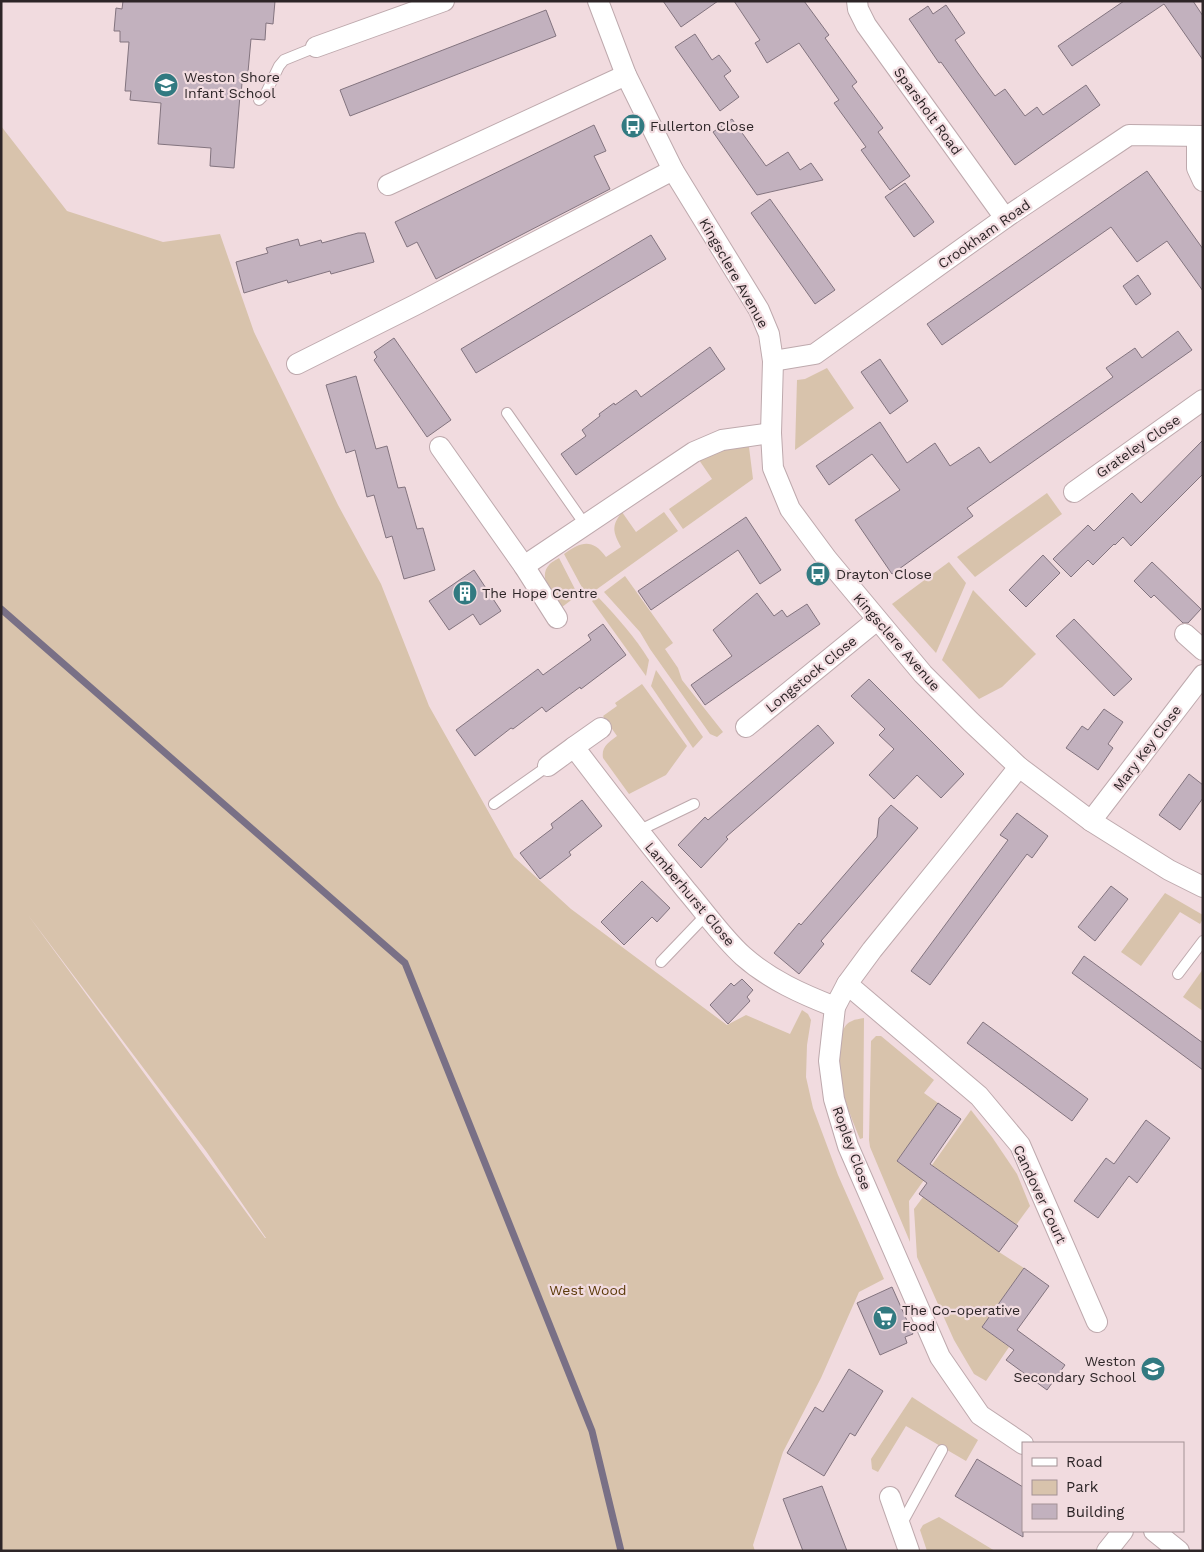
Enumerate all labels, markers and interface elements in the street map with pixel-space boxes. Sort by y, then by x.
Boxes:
street label: Sparsholt Road [891,64,965,158]
place label: Weston Shore Infant School [184,69,280,101]
school or university icon: Weston Shore Infant School [153,72,179,98]
bus stop icon: Fullerton Close [620,113,646,139]
place label: Fullerton Close [650,118,754,134]
street label: Crookham Road [935,196,1033,272]
street label: Kingsclere Avenue [696,215,772,331]
street label: Grateley Close [1093,411,1183,481]
bus stop icon: Drayton Close [805,561,831,587]
place label: Drayton Close [836,566,932,582]
building icon: The Hope Centre [452,580,478,606]
place label: The Hope Centre [482,585,598,601]
street label: Kingsclere Avenue [850,590,944,694]
street label: Longstock Close [762,632,860,716]
street label: Mary Key Close [1110,702,1184,794]
street label: Lamberhurst Close [642,839,738,949]
street label: Ropley Close [829,1104,875,1192]
street label: Candover Court [1010,1142,1070,1246]
park label: West Wood [549,1282,627,1298]
place label: The Co-operative Food [902,1302,1020,1334]
supermarket icon: The Co-operative Food [872,1305,898,1331]
place label: Weston Secondary School [1013,1353,1137,1385]
school or university icon: Weston Secondary School [1140,1356,1166,1382]
legend [1022,1442,1184,1532]
text: Road [1066,1453,1103,1471]
text: Park [1066,1478,1099,1496]
text: Building [1066,1503,1124,1521]

